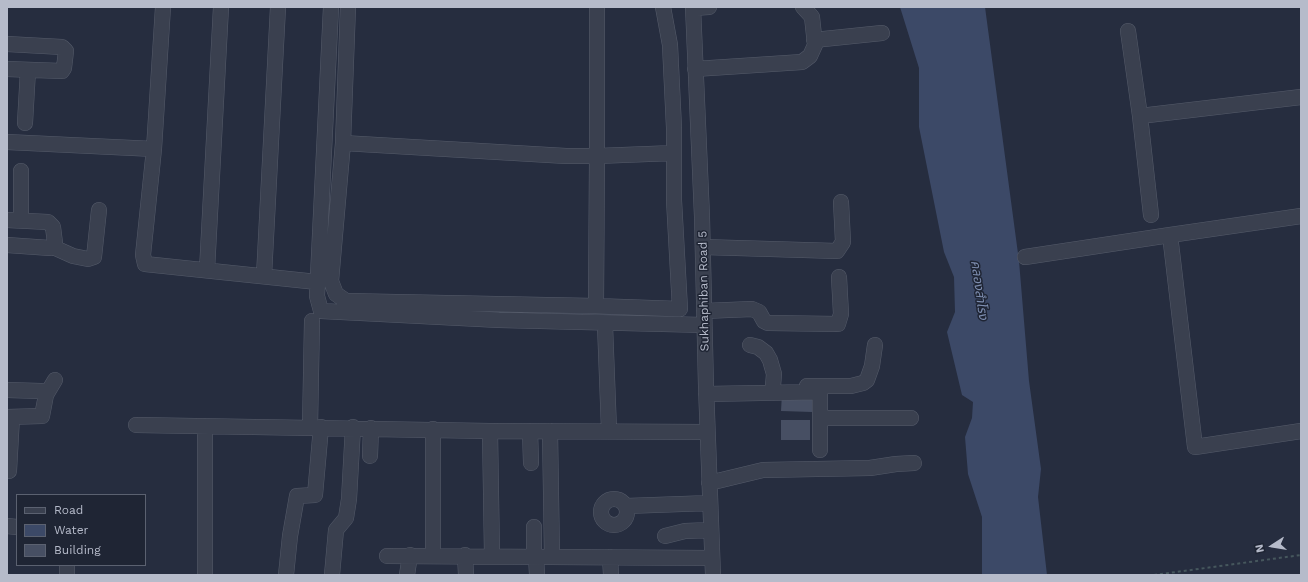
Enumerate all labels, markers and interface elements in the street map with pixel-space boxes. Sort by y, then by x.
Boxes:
street label: Sukhaphiban Road 5 [696,231,712,351]
water label: คลองสำโรง [967,259,991,321]
legend [16,494,146,566]
text: Road [54,503,83,517]
text: Water [54,523,88,537]
north arrow [1252,526,1292,566]
text: Building [54,543,101,557]
text: N [1253,543,1267,554]

